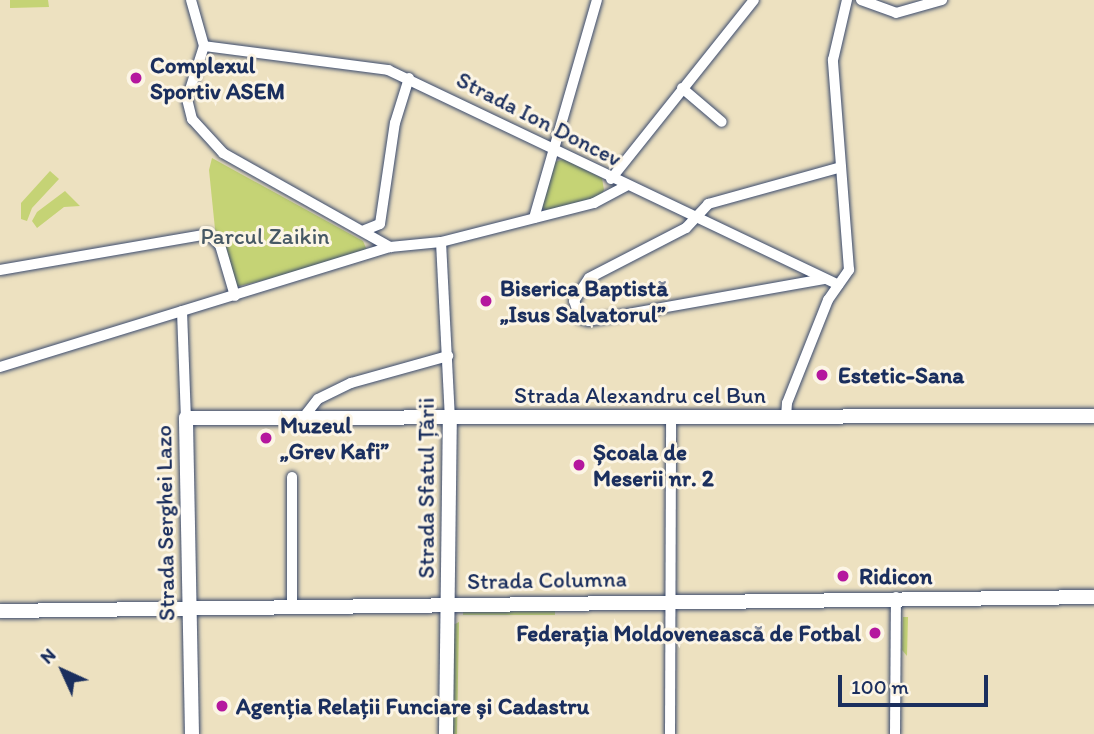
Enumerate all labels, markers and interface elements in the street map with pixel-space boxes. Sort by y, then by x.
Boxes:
place label: Complexul Sportiv ASEM [150,51,285,105]
street label: Strada Ion Doncev [452,65,626,173]
marker: Complexul Sportiv ASEM [128,70,144,86]
park label: Parcul Zaikin [200,222,330,250]
place label: Biserica Baptistă „Isus Salvatorul” [500,274,669,328]
marker: Biserica Baptistă „Isus Salvatorul” [478,293,494,309]
place label: Estetic-Sana [838,361,964,389]
marker: Estetic-Sana [812,365,832,385]
street label: Strada Alexandru cel Bun [514,381,766,409]
street label: Strada Sfatul Țării [412,398,440,578]
place label: Muzeul „Grev Kafi” [280,411,390,465]
street label: Strada Serghei Lazo [149,425,181,621]
marker: Muzeul „Grev Kafi” [258,430,274,446]
place label: Școala de Meserii nr. 2 [593,438,713,492]
marker: Școala de Meserii nr. 2 [571,457,587,473]
place label: Ridicon [859,562,933,590]
street label: Strada Columna [467,565,627,595]
marker: Ridicon [833,566,853,586]
place label: Federația Moldovenească de Fotbal [518,619,861,647]
marker: Federația Moldovenească de Fotbal [867,625,883,641]
north arrow [28,636,98,706]
text: N [35,643,60,668]
scale bar [842,660,992,704]
text: 100 m [851,674,909,699]
place label: Agenția Relații Funciare și Cadastru [236,692,589,720]
marker: Agenția Relații Funciare și Cadastru [214,698,230,714]

